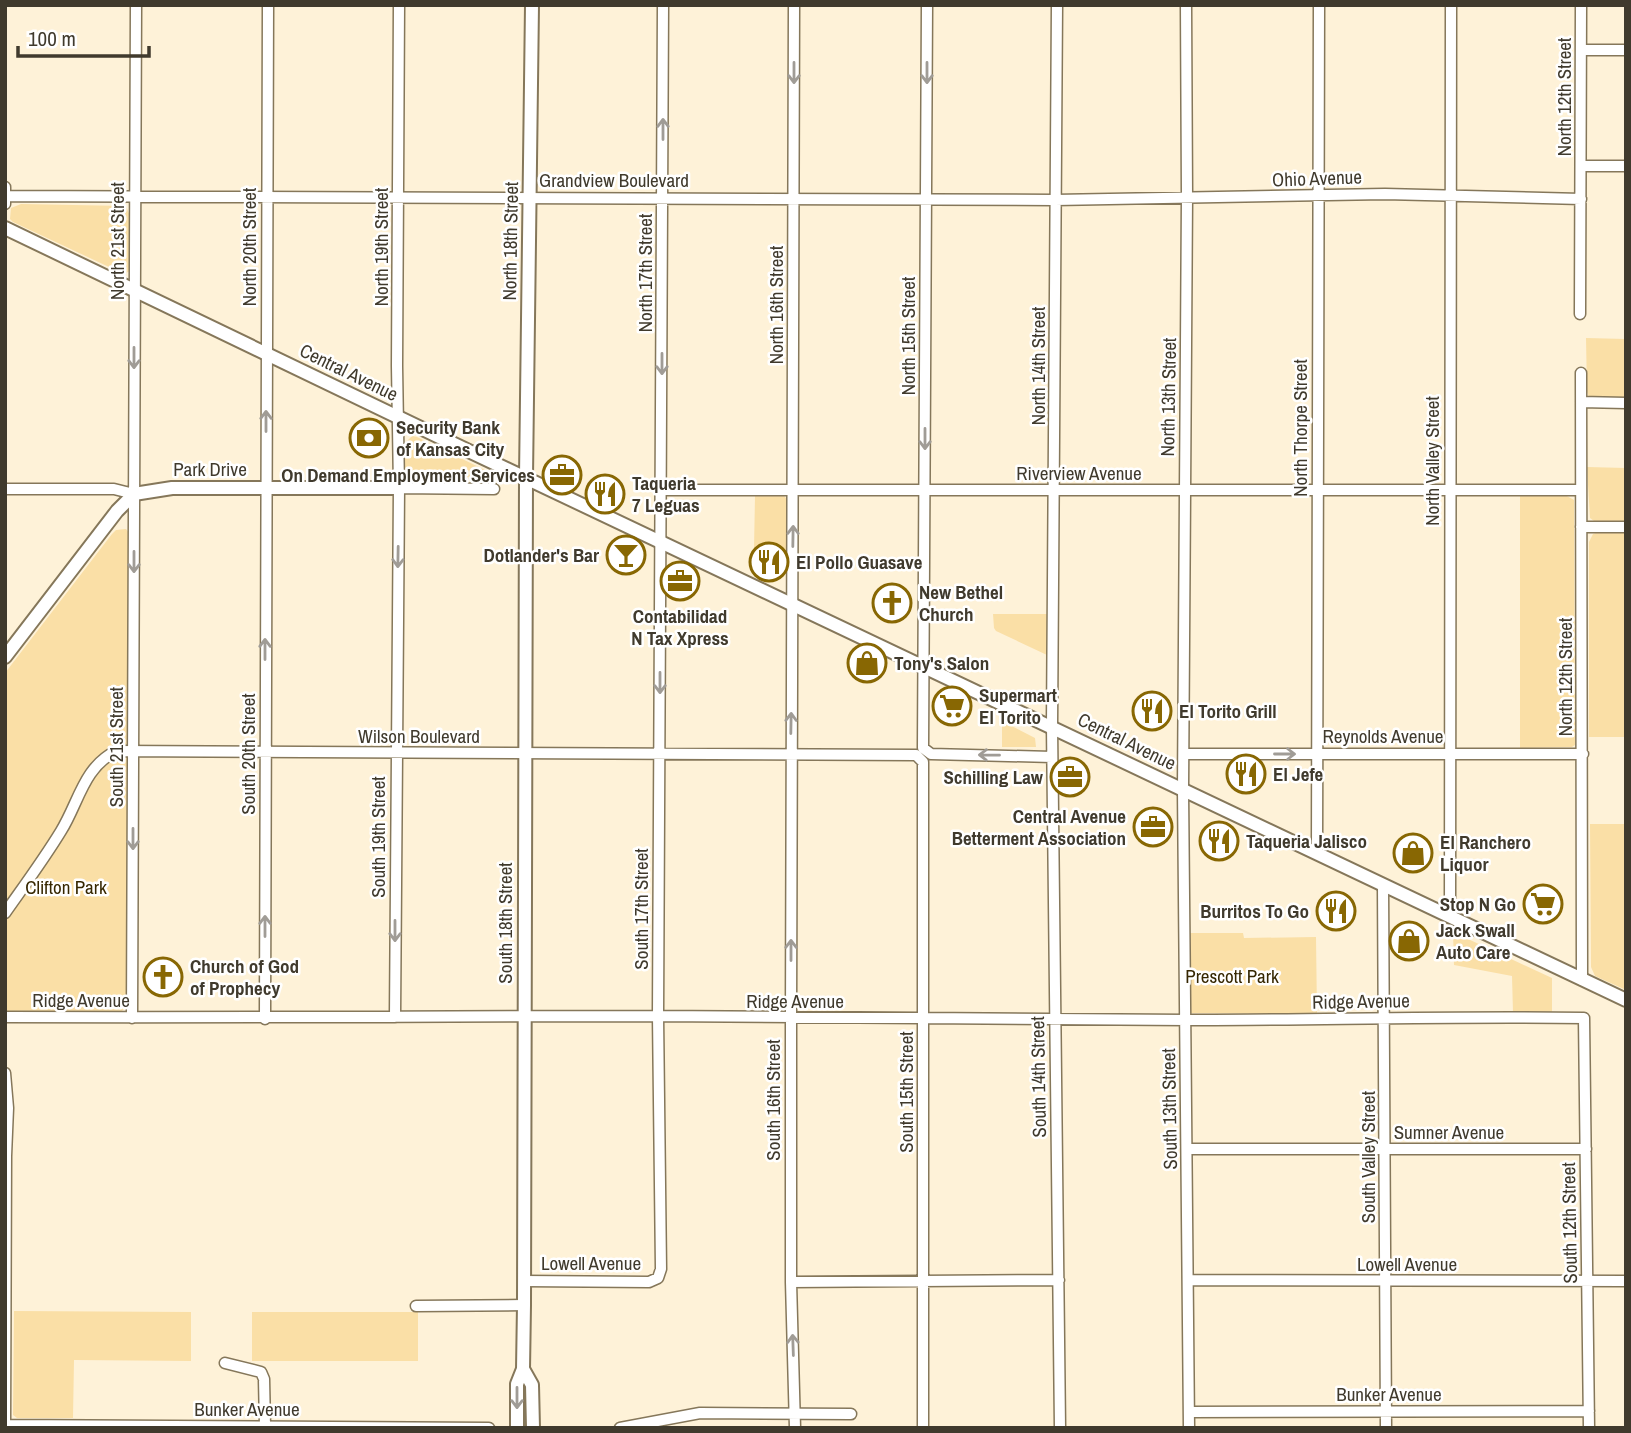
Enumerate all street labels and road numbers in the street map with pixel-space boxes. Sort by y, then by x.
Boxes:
street label: North 12th Street [1551,37,1577,156]
street label: Ohio Avenue [1272,163,1362,193]
street label: Grandview Boulevard [539,167,689,193]
street label: North 21st Street [104,181,130,300]
street label: North 18th Street [496,181,524,301]
street label: North 20th Street [236,187,262,306]
street label: North 19th Street [368,187,394,306]
street label: North 17th Street [632,213,658,332]
street label: North 16th Street [763,245,789,364]
street label: North 15th Street [895,276,921,395]
street label: North 14th Street [1025,306,1051,425]
street label: Central Avenue [296,337,402,407]
street label: North 13th Street [1154,337,1182,457]
street label: North Thorpe Street [1287,359,1313,497]
street label: North Valley Street [1419,396,1445,526]
street label: Park Drive [173,456,247,482]
street label: Riverview Avenue [1016,460,1142,486]
street label: North 12th Street [1552,617,1578,736]
street label: South 21st Street [103,686,129,807]
street label: South 20th Street [235,693,261,815]
street label: Central Avenue [1074,706,1180,776]
street label: Wilson Boulevard [358,723,480,749]
street label: Reynolds Avenue [1323,723,1444,749]
street label: South 19th Street [365,776,391,898]
street label: South 17th Street [628,848,654,970]
street label: South 18th Street [492,862,518,984]
street label: Ridge Avenue [32,987,130,1013]
street label: Ridge Avenue [1312,987,1410,1015]
street label: Ridge Avenue [746,988,844,1014]
street label: South 14th Street [1024,1015,1052,1138]
street label: South 15th Street [893,1031,919,1153]
street label: South 16th Street [760,1039,786,1161]
street label: South 13th Street [1155,1047,1183,1170]
street label: South Valley Street [1355,1090,1381,1223]
street label: Sumner Avenue [1394,1119,1504,1145]
street label: South 12th Street [1555,1161,1583,1284]
street label: Lowell Avenue [541,1250,641,1276]
street label: Lowell Avenue [1357,1251,1457,1277]
street label: Bunker Avenue [1336,1381,1442,1407]
street label: Bunker Avenue [194,1396,300,1422]

